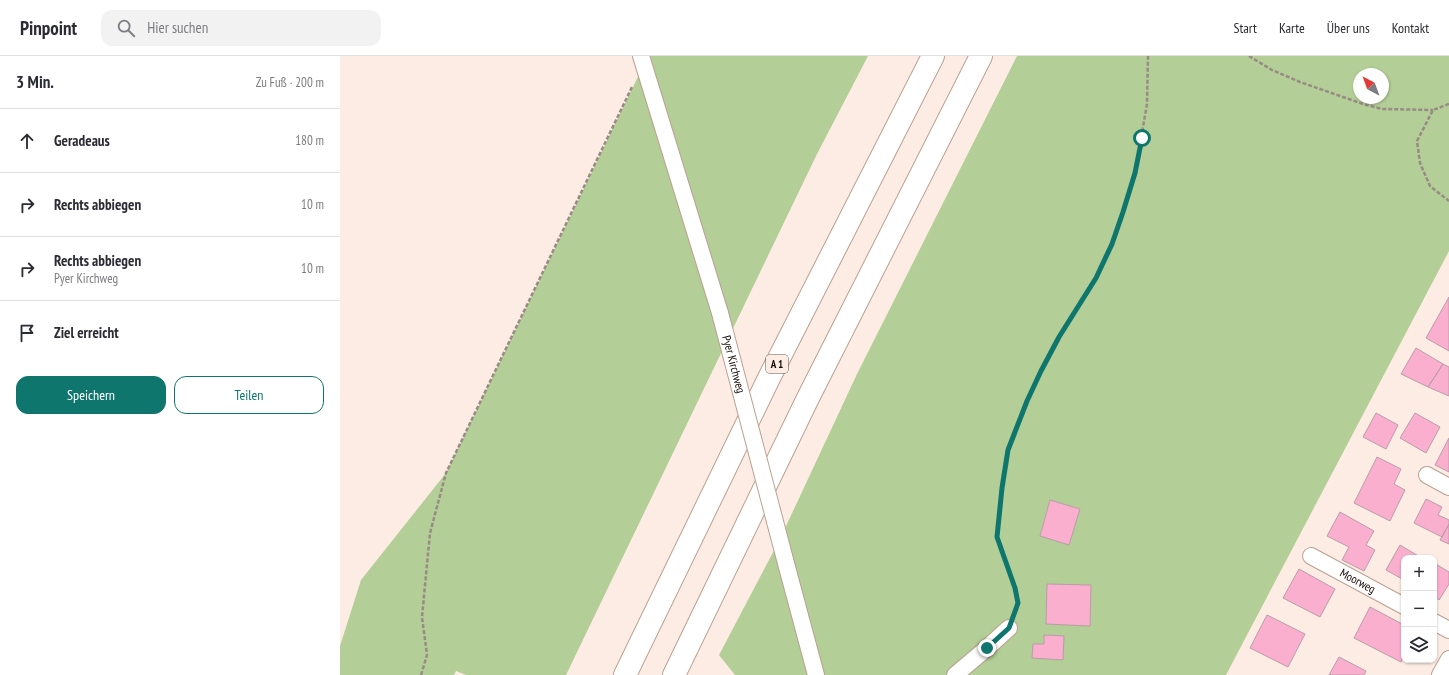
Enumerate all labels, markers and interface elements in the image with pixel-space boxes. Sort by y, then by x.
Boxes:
search box [101,10,381,46]
text: Pinpoint [20,16,77,40]
icon: search [115,17,137,39]
text: Hier suchen [147,18,208,37]
text: Start [1233,19,1257,37]
text: Karte [1279,19,1305,37]
text: Über uns [1327,19,1370,37]
text: Kontakt [1392,19,1429,37]
north arrow [1353,68,1389,104]
text: 3 Min. [16,71,54,93]
text: Zu Fuß · 200 m [256,74,324,91]
route start [1133,129,1151,147]
icon: ahead [16,130,38,152]
text: Geradeaus [54,131,110,150]
text: 180 m [295,132,324,149]
icon: right [16,194,38,216]
text: Rechts abbiegen [54,195,141,214]
text: 10 m [301,196,324,213]
text: Rechts abbiegen [54,251,141,270]
icon: right [16,258,38,280]
text: 10 m [301,260,324,277]
text: Pyer Kirchweg [54,270,118,287]
icon: arrive [16,322,38,344]
text: Ziel erreicht [54,323,119,342]
street label: Pyer Kirchweg [719,334,749,395]
road number: A 1 [766,355,788,373]
button: Speichern [16,376,166,414]
button: Teilen [174,376,324,414]
map controls [1401,555,1437,663]
button: + [1401,555,1437,591]
street label: Moorweg [1337,565,1378,596]
button: − [1401,591,1437,627]
button: layers [1401,627,1437,663]
route end [978,639,996,657]

